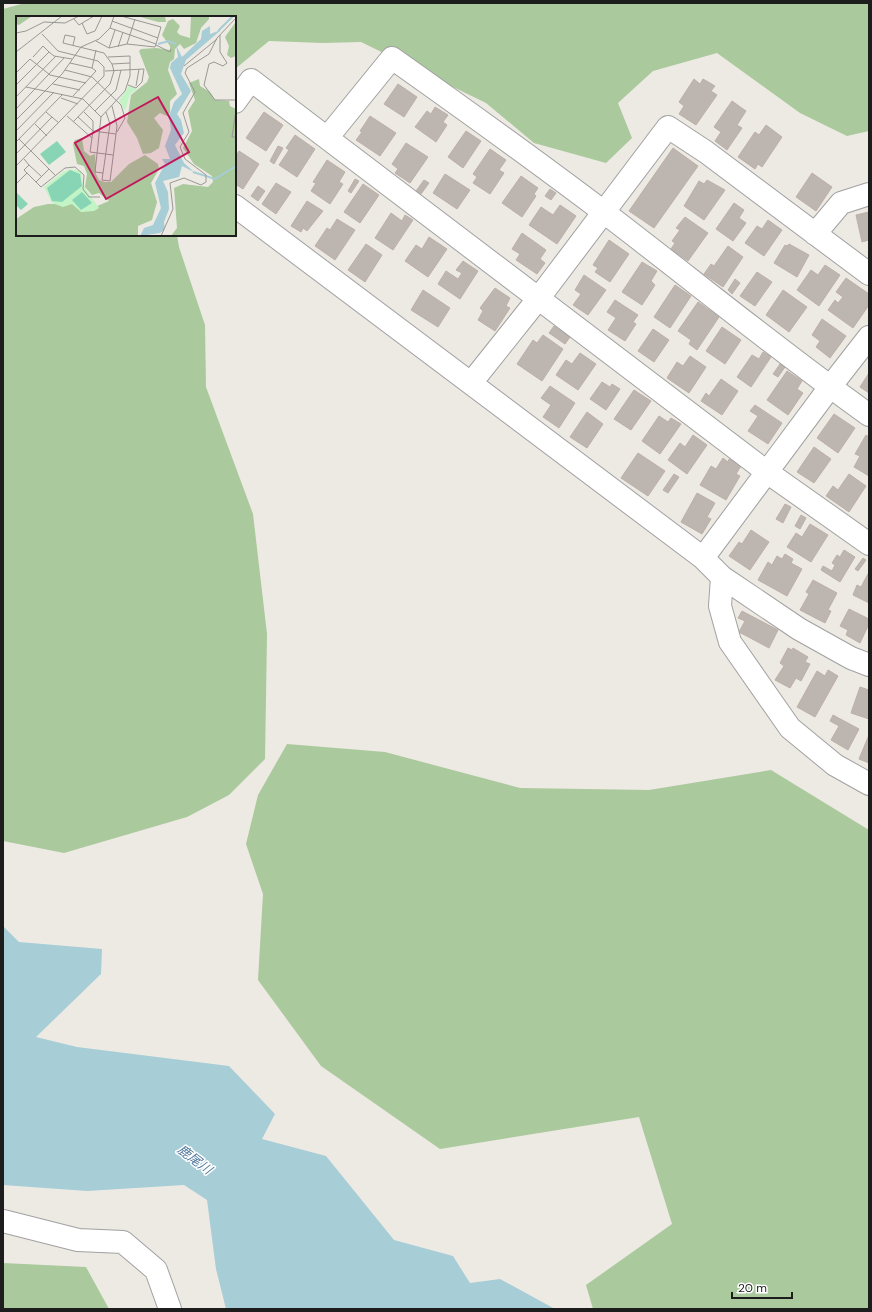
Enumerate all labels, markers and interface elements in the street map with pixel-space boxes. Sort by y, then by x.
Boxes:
inset map [16,16,236,236]
water label: 鹿尾川 [174,1141,217,1179]
scale bar [732,1274,792,1300]
text: 20 m [738,1280,767,1296]

